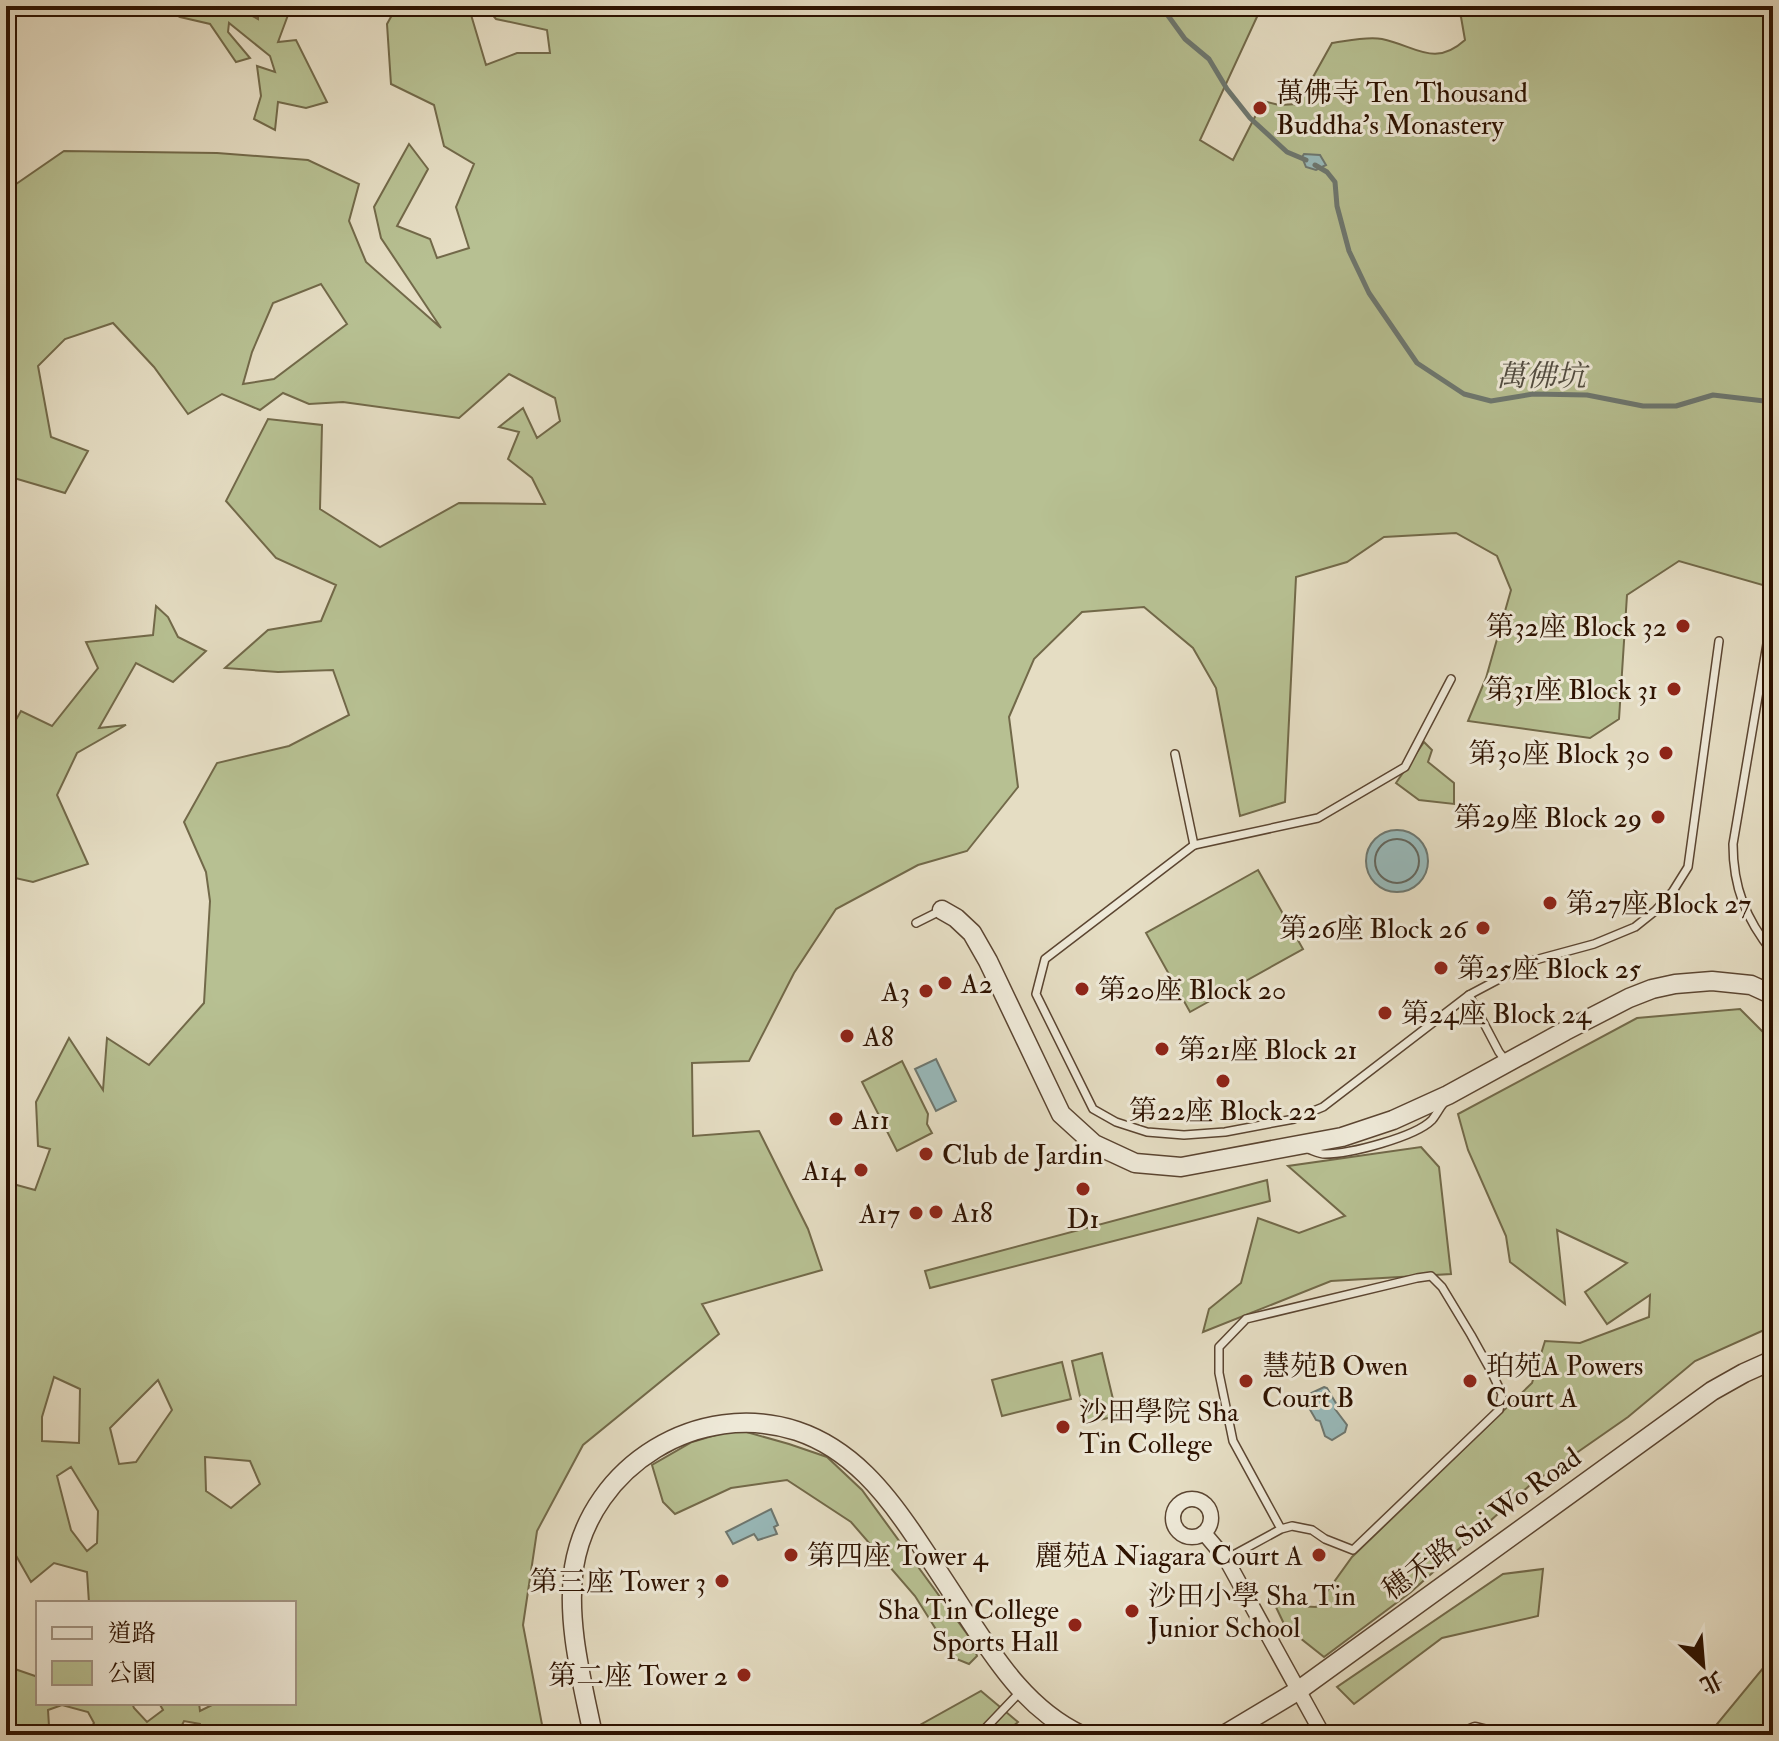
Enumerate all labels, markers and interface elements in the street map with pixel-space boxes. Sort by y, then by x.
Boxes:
place label: 萬佛寺 Ten Thousand Buddha's Monastery [1276,76,1528,143]
marker: 萬佛寺 Ten Thousand Buddha's Monastery [1251,99,1269,117]
water label: 萬佛坑 [1496,358,1590,395]
place label: 第32座 Block 32 [1486,610,1667,645]
marker: 第32座 Block 32 [1674,617,1692,635]
place label: 第31座 Block 31 [1485,673,1658,708]
marker: 第31座 Block 31 [1665,680,1683,698]
place label: 第30座 Block 30 [1469,737,1650,772]
marker: 第30座 Block 30 [1657,744,1675,762]
place label: 第29座 Block 29 [1454,801,1642,836]
marker: 第29座 Block 29 [1649,808,1667,826]
place label: 第27座 Block 27 [1566,887,1751,922]
marker: 第27座 Block 27 [1541,894,1559,912]
place label: 第26座 Block 26 [1279,912,1469,947]
marker: 第26座 Block 26 [1474,919,1492,937]
place label: 第25座 Block 25 [1457,952,1642,987]
marker: 第25座 Block 25 [1432,959,1450,977]
place label: A2 [960,967,993,1002]
place label: 第20座 Block 20 [1098,973,1286,1008]
marker: A2 [936,974,954,992]
place label: A3 [880,975,910,1010]
marker: 第20座 Block 20 [1073,980,1091,998]
marker: A3 [917,982,935,1000]
place label: 第24座 Block 24 [1401,997,1593,1032]
marker: 第24座 Block 24 [1376,1004,1394,1022]
place label: A8 [862,1020,894,1055]
marker: A8 [838,1027,856,1045]
place label: 第21座 Block 21 [1178,1033,1358,1068]
marker: 第21座 Block 21 [1153,1040,1171,1058]
marker: 第22座 Block 22 [1214,1072,1232,1090]
place label: 第22座 Block 22 [1129,1094,1317,1129]
place label: A11 [851,1103,890,1138]
marker: A11 [827,1110,845,1128]
place label: Club de Jardin [942,1138,1103,1173]
marker: Club de Jardin [917,1145,935,1163]
place label: A14 [801,1154,847,1189]
marker: A14 [852,1161,870,1179]
marker: D1 [1074,1180,1092,1198]
place label: A18 [951,1196,993,1231]
place label: A17 [858,1197,900,1232]
place label: D1 [1067,1202,1099,1237]
marker: A18 [927,1203,945,1221]
marker: A17 [907,1204,925,1222]
place label: 慧苑B Owen Court B [1262,1349,1408,1416]
place label: 珀苑A Powers Court A [1486,1349,1643,1416]
marker: 慧苑B Owen Court B [1237,1372,1255,1390]
marker: 珀苑A Powers Court A [1461,1372,1479,1390]
place label: 沙田學院 Sha Tin College [1079,1395,1239,1462]
marker: 沙田學院 Sha Tin College [1054,1418,1072,1436]
street label: 穗禾路 Sui Wo Road [1376,1440,1588,1608]
place label: 第四座 Tower 4 [807,1539,989,1574]
place label: 麗苑A Niagara Court A [1035,1539,1303,1574]
marker: 第四座 Tower 4 [782,1546,800,1564]
marker: 麗苑A Niagara Court A [1310,1546,1328,1564]
place label: 第三座 Tower 3 [530,1565,706,1600]
marker: 第三座 Tower 3 [713,1572,731,1590]
place label: 沙田小學 Sha Tin Junior School [1147,1579,1356,1646]
place label: Sha Tin College Sports Hall [878,1593,1059,1660]
legend [36,1601,296,1705]
marker: 沙田小學 Sha Tin Junior School [1123,1602,1141,1620]
marker: Sha Tin College Sports Hall [1066,1616,1084,1634]
text: 道路 [108,1618,156,1649]
north arrow [1663,1625,1743,1705]
text: 公園 [108,1658,156,1689]
place label: 第二座 Tower 2 [548,1659,728,1694]
text: 北 [1695,1665,1727,1699]
marker: 第二座 Tower 2 [735,1666,753,1684]

